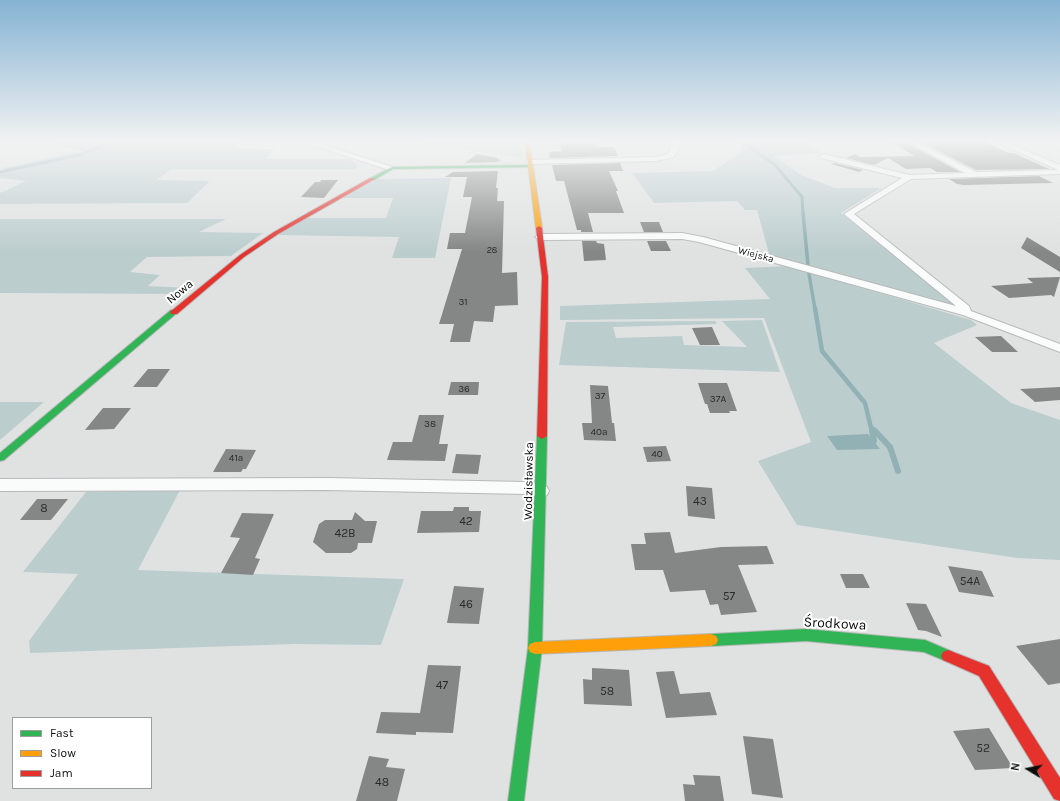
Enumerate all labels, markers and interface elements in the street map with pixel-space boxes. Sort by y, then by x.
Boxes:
street label: Wiejska [737,244,775,266]
house number: 28 [487,245,497,255]
street label: Nowa [164,277,196,307]
house number: 31 [458,296,468,308]
house number: 36 [458,383,470,395]
house number: 37 [595,390,605,402]
house number: 37A [710,393,726,405]
house number: 38 [424,418,436,430]
house number: 40a [590,426,608,438]
street label: Wodzisławska [521,442,537,520]
house number: 40 [651,448,663,460]
house number: 41a [229,452,243,464]
house number: 43 [693,495,707,509]
house number: 8 [40,502,48,516]
house number: 42 [459,515,473,529]
house number: 42B [334,527,356,541]
house number: 54A [960,575,980,589]
house number: 57 [723,590,735,604]
house number: 46 [459,598,473,612]
street label: Środkowa [803,614,867,634]
house number: 47 [436,679,448,693]
house number: 58 [600,685,614,699]
legend [12,717,152,789]
text: Fast [50,726,73,740]
house number: 52 [976,742,990,756]
text: Slow [50,746,76,760]
north arrow [1008,749,1048,789]
text: N [1009,762,1023,772]
text: Jam [50,766,73,780]
house number: 48 [375,776,389,790]

